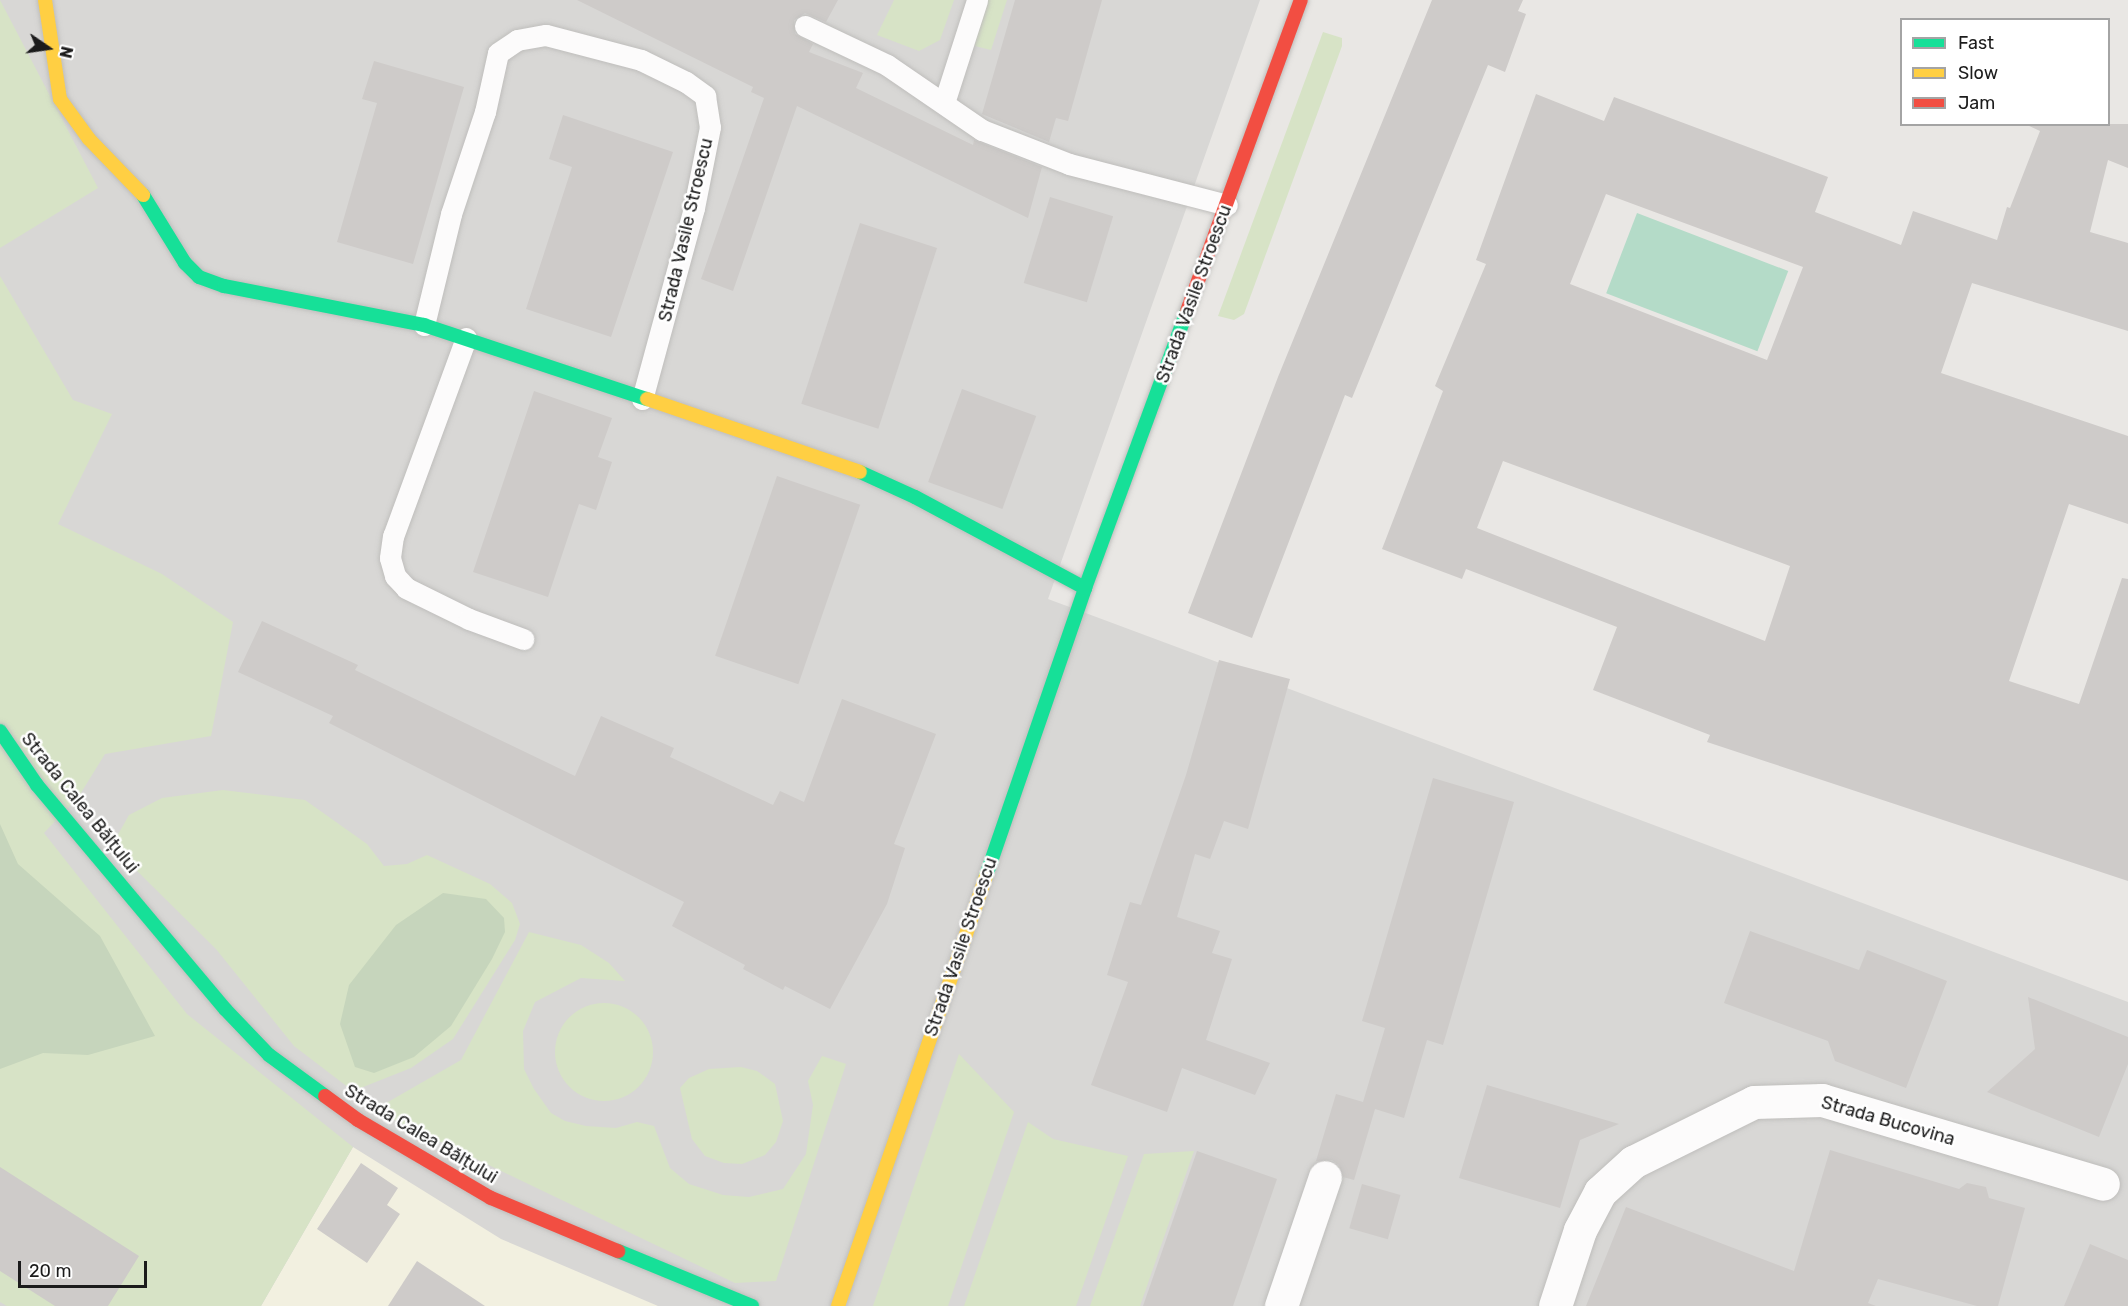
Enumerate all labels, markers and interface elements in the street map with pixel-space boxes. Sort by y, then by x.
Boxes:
north arrow [18,18,78,78]
legend [1900,18,2110,126]
text: Fast [1958,32,1994,54]
text: N [55,44,77,60]
text: Slow [1958,62,1998,84]
text: Jam [1958,92,1995,114]
street label: Strada Vasile Stroescu [654,136,718,324]
street label: Strada Vasile Stroescu [1152,202,1236,386]
street label: Strada Calea Bălțului [17,728,143,878]
street label: Strada Vasile Stroescu [920,854,1002,1040]
street label: Strada Calea Bălțului [341,1080,501,1188]
street label: Strada Bucovina [1819,1092,1957,1150]
scale bar [21,1249,150,1287]
text: 20 m [29,1260,71,1282]

